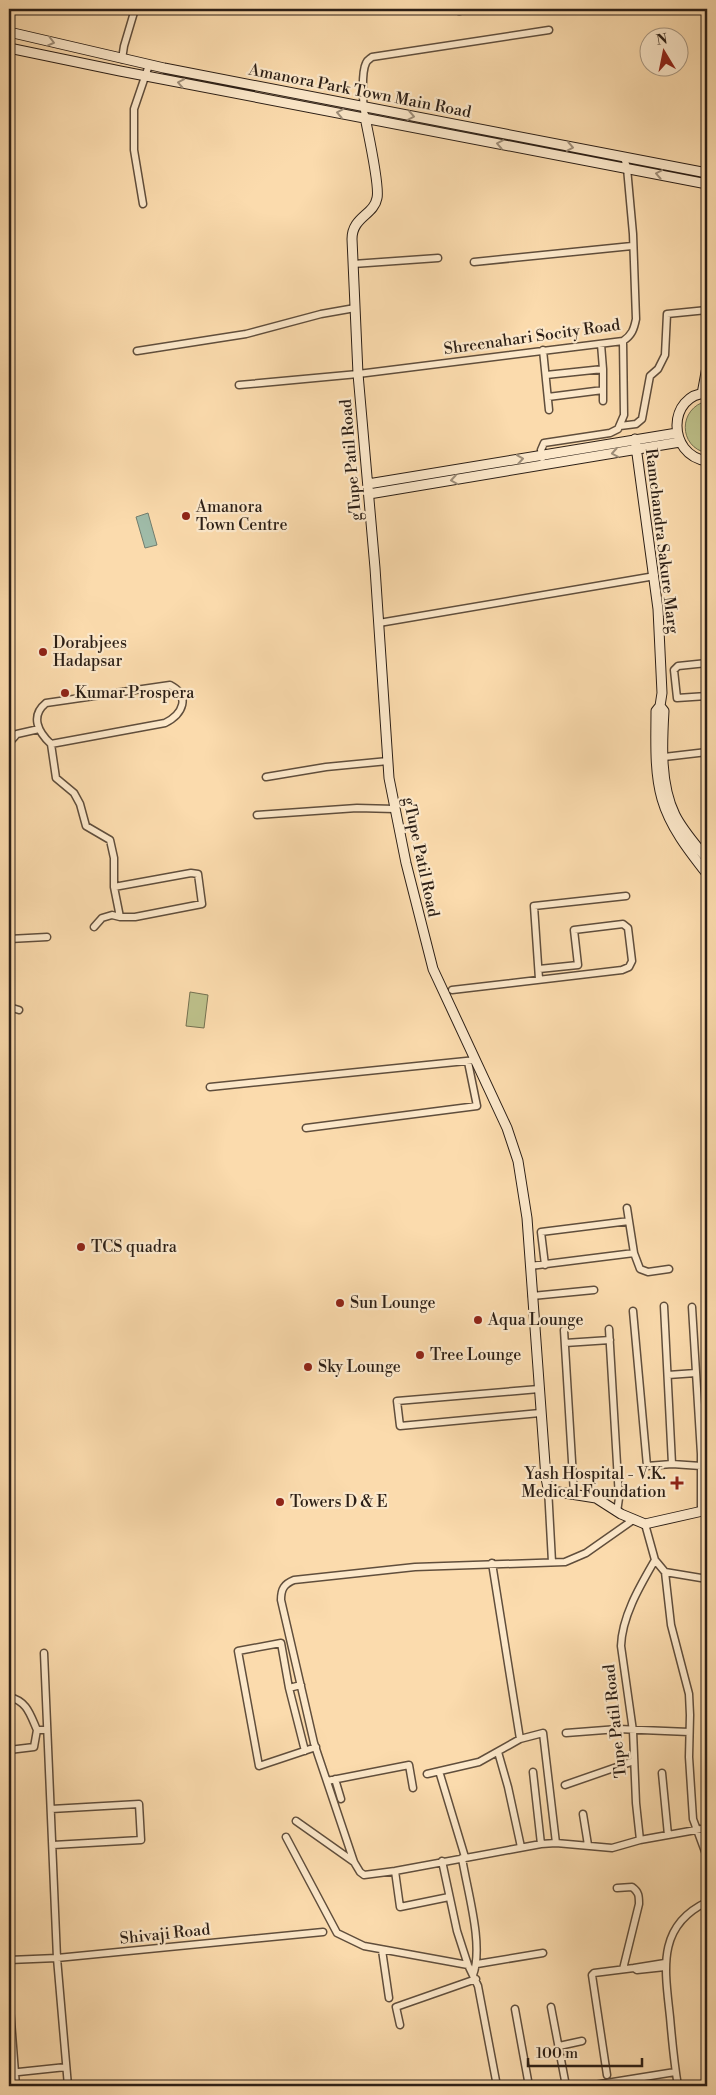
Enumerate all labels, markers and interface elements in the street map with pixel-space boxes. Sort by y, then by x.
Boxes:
north arrow [638,28,688,78]
text: N [655,30,669,50]
one-way arrow [47,36,56,47]
street label: Amanora Park Town Main Road [246,59,473,122]
one-way arrow [176,78,185,88]
one-way arrow [336,108,345,118]
one-way arrow [406,111,415,121]
one-way arrow [495,139,504,149]
one-way arrow [566,141,575,151]
one-way arrow [655,170,664,180]
street label: Shreenahari Socity Road [443,315,621,359]
street label: gTupe Patil Road [336,398,366,522]
one-way arrow [610,447,619,457]
street label: Ramchandra Sakure Marg [641,447,683,636]
one-way arrow [515,454,524,464]
one-way arrow [450,474,459,484]
place label: Amanora Town Centre [195,497,288,535]
marker: Amanora Town Centre [180,510,192,522]
place label: Dorabjees Hadapsar [53,633,127,671]
marker: Dorabjees Hadapsar [37,646,49,658]
place label: Kumar Prospera [75,683,195,703]
marker: Kumar Prospera [59,687,71,699]
street label: gTupe Patil Road [399,795,443,919]
place label: TCS quadra [91,1237,178,1257]
marker: TCS quadra [75,1241,87,1253]
place label: Sun Lounge [350,1293,436,1313]
marker: Sun Lounge [334,1297,346,1309]
place label: Aqua Lounge [487,1310,584,1330]
marker: Aqua Lounge [472,1314,484,1326]
place label: Tree Lounge [430,1345,521,1365]
marker: Tree Lounge [414,1349,426,1361]
place label: Sky Lounge [318,1357,401,1377]
marker: Sky Lounge [302,1361,314,1373]
place label: Yash Hospital - V.K. Medical Foundation [522,1464,666,1502]
marker: Yash Hospital - V.K. Medical Foundation [670,1476,684,1490]
place label: Towers D & E [290,1492,388,1512]
marker: Towers D & E [274,1496,286,1508]
street label: Tupe Patil Road [599,1663,631,1779]
street label: Shivaji Road [119,1919,211,1949]
scale bar [528,2035,642,2067]
text: 100 m [536,2044,578,2063]

